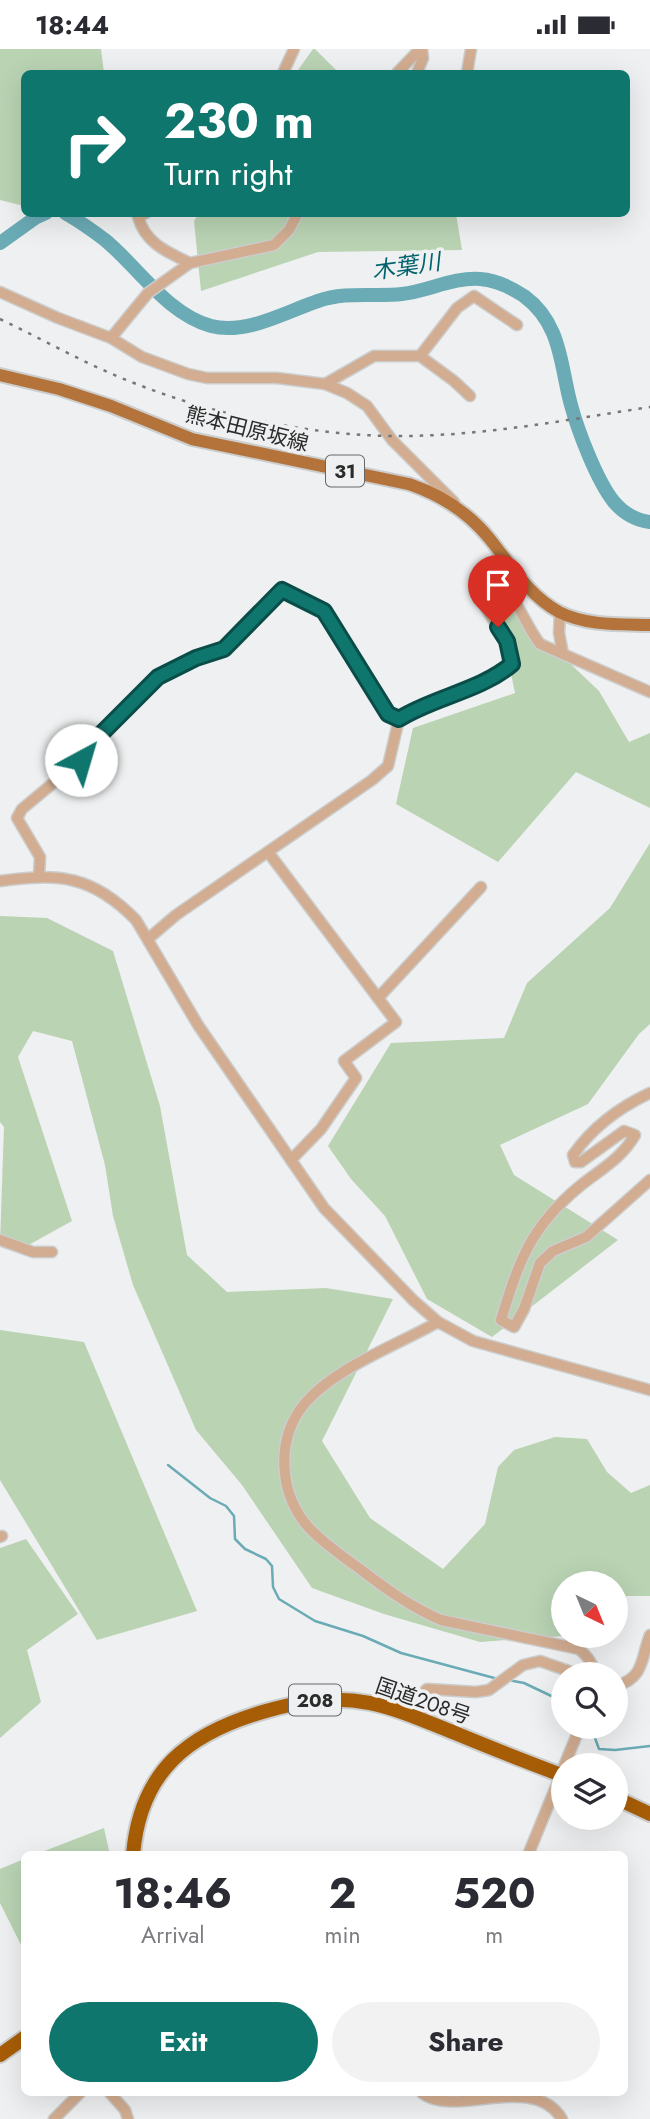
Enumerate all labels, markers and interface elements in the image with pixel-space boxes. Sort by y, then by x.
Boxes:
text: 18:44 [35,6,109,44]
text: 230 m [164,86,314,156]
icon: right [49,98,140,189]
text: Turn right [164,151,293,197]
water label: 木葉川 [369,244,446,288]
street label: 熊本田原坂線 [182,399,312,459]
road number: 31 [326,455,364,487]
pin [468,555,528,627]
icon: arrive [479,566,517,604]
position arrow [44,723,118,797]
north arrow [551,1571,628,1649]
map controls [551,1571,628,1830]
button: search [551,1662,628,1739]
street label: 国道208号 [371,1671,475,1731]
road number: 208 [289,1685,341,1715]
button: layers [551,1753,628,1830]
text: 18:46 [113,1863,232,1924]
text: 2 [329,1863,356,1924]
text: 520 [453,1863,536,1924]
text: Arrival [141,1918,205,1952]
text: min [325,1918,361,1952]
text: m [485,1918,503,1952]
button: Exit [49,2002,318,2082]
button: Share [332,2002,600,2082]

